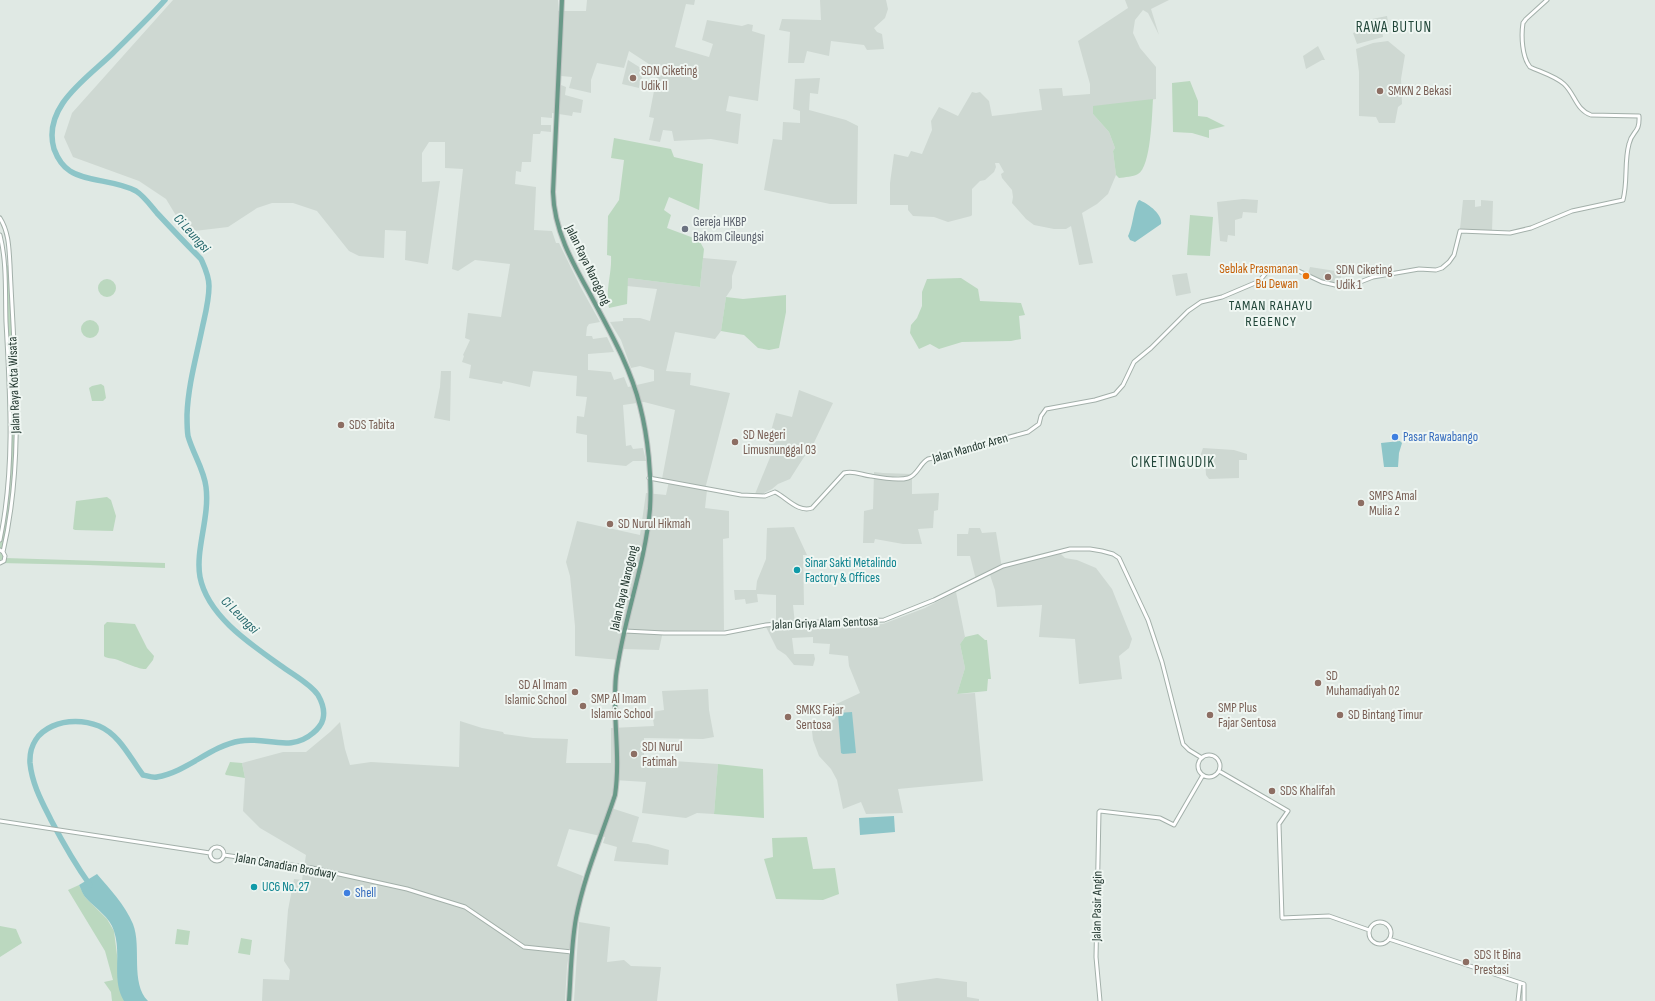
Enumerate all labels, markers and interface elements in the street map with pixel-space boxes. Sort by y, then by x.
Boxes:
district label: RAWA BUTUN [1356,18,1432,37]
place label: SDN Ciketing Udik II [641,63,697,94]
marker: SDN Ciketing Udik II [628,73,638,83]
place label: SMKN 2 Bekasi [1388,83,1451,99]
marker: SMKN 2 Bekasi [1375,86,1385,96]
water label: Ci Leungsi [170,210,214,256]
place label: Gereja HKBP Bakom Cileungsi [693,214,764,245]
street label: Jalan Raya Narogong [561,221,614,308]
marker: Gereja HKBP Bakom Cileungsi [680,224,690,234]
place label: Seblak Prasmanan Bu Dewan [1219,261,1298,292]
place label: SDN Ciketing Udik 1 [1336,262,1392,293]
marker: Seblak Prasmanan Bu Dewan [1301,271,1311,281]
marker: SDN Ciketing Udik 1 [1323,272,1333,282]
district label: TAMAN RAHAYU REGENCY [1229,297,1313,330]
street label: Jalan Raya Kota Wisata [4,336,24,435]
place label: SDS Tabita [349,417,395,433]
marker: SDS Tabita [336,420,346,430]
place label: SD Negeri Limusnunggal 03 [743,427,816,458]
place label: Pasar Rawabango [1403,429,1478,445]
street label: Jalan Mandor Aren [929,430,1010,467]
marker: Pasar Rawabango [1390,432,1400,442]
marker: SD Negeri Limusnunggal 03 [730,437,740,447]
district label: CIKETINGUDIK [1131,453,1215,472]
place label: SMPS Amal Mulia 2 [1369,488,1417,519]
marker: SMPS Amal Mulia 2 [1356,498,1366,508]
place label: SD Nurul Hikmah [618,516,691,532]
marker: SD Nurul Hikmah [605,519,615,529]
street label: Jalan Raya Narogong [606,544,642,633]
place label: Sinar Sakti Metalindo Factory & Offices [805,555,897,586]
marker: Sinar Sakti Metalindo Factory & Offices [792,565,802,575]
water label: Ci Leungsi [218,593,263,638]
street label: Jalan Griya Alam Sentosa [771,613,878,633]
place label: SD Muhamadiyah 02 [1326,668,1400,699]
place label: SD Al Imam Islamic School [505,677,567,708]
marker: SD Muhamadiyah 02 [1313,678,1323,688]
marker: SD Al Imam Islamic School [570,687,580,697]
place label: SMP Al Imam Islamic School [591,691,653,722]
place label: SMP Plus Fajar Sentosa [1218,700,1276,731]
marker: SMP Al Imam Islamic School [578,701,588,711]
place label: SMKS Fajar Sentosa [796,702,844,733]
place label: SD Bintang Timur [1348,707,1423,723]
marker: SMP Plus Fajar Sentosa [1205,710,1215,720]
marker: SD Bintang Timur [1335,710,1345,720]
marker: SMKS Fajar Sentosa [783,712,793,722]
place label: SDI Nurul Fatimah [642,739,682,770]
marker: SDI Nurul Fatimah [629,749,639,759]
place label: SDS Khalifah [1280,783,1335,799]
marker: SDS Khalifah [1267,786,1277,796]
street label: Jalan Canadian Brodway [233,849,338,883]
street label: Jalan Pasir Angin [1088,871,1106,942]
place label: UC6 No. 27 [262,879,310,895]
marker: UC6 No. 27 [249,882,259,892]
place label: Shell [355,885,376,901]
marker: Shell [342,888,352,898]
place label: SDS It Bina Prestasi [1474,947,1521,978]
marker: SDS It Bina Prestasi [1461,957,1471,967]

